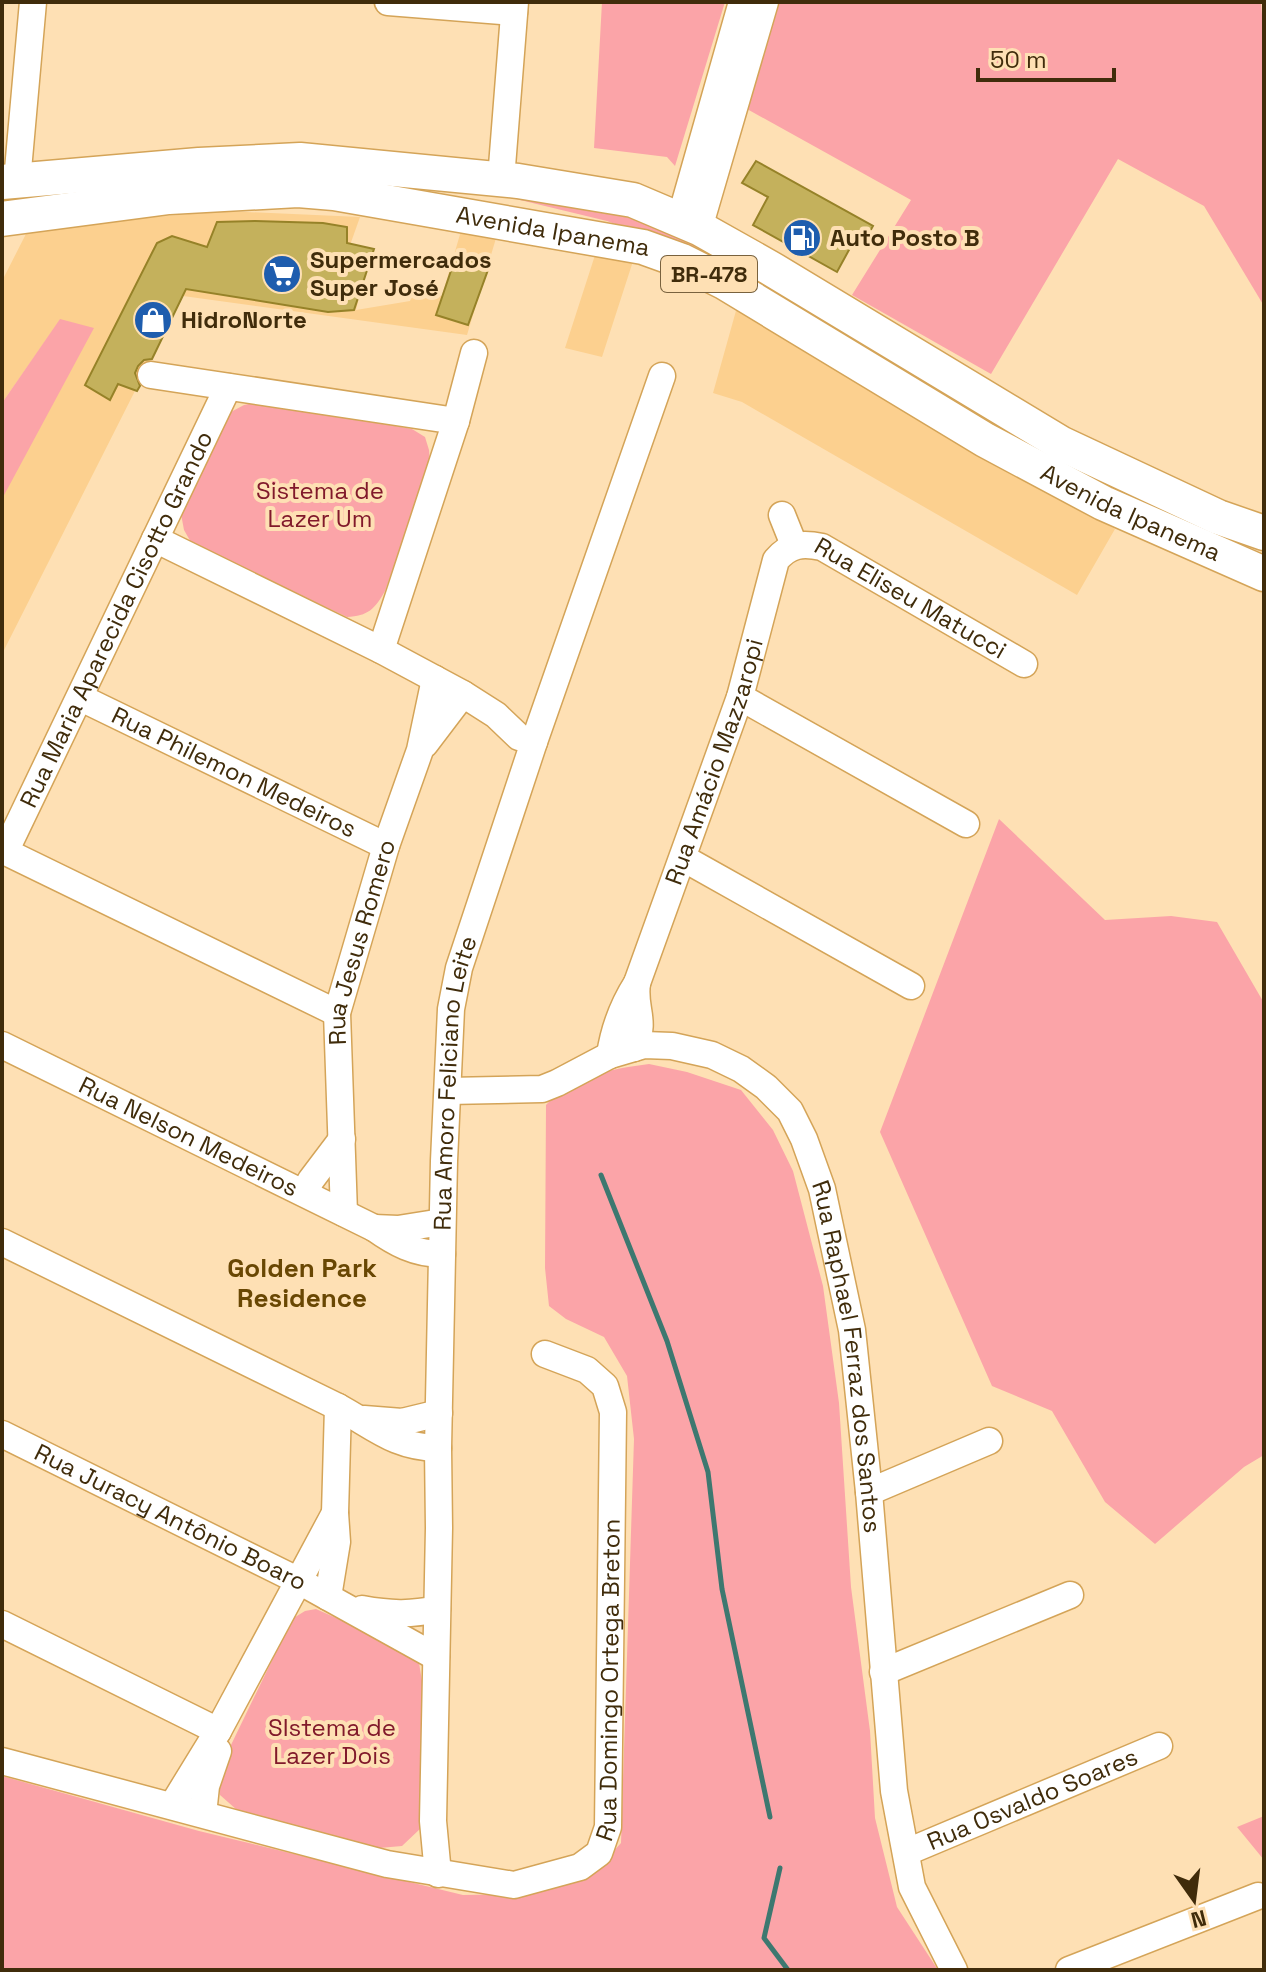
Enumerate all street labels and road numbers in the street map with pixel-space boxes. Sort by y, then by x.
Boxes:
street label: Avenida Ipanema [454,199,652,263]
road number: BR-478 [661,256,757,292]
street label: Rua Maria Aparecida Cisotto Grando [13,426,220,812]
street label: Avenida Ipanema [1035,457,1226,568]
street label: Rua Eliseu Matucci [809,530,1012,666]
street label: Rua Amácio Mazzaropi [658,635,770,889]
street label: Rua Philemon Medeiros [107,699,362,844]
street label: Rua Jesus Romero [321,836,402,1046]
street label: Rua Amoro Feliciano Leite [427,932,484,1231]
street label: Rua Nelson Medeiros [74,1069,304,1203]
street label: Rua Raphael Ferraz dos Santos [805,1176,888,1534]
street label: Rua Juracy Antônio Boaro [29,1437,312,1597]
street label: Rua Domingo Ortega Breton [588,1519,627,1845]
street label: Rua Osvaldo Soares [922,1741,1142,1857]

